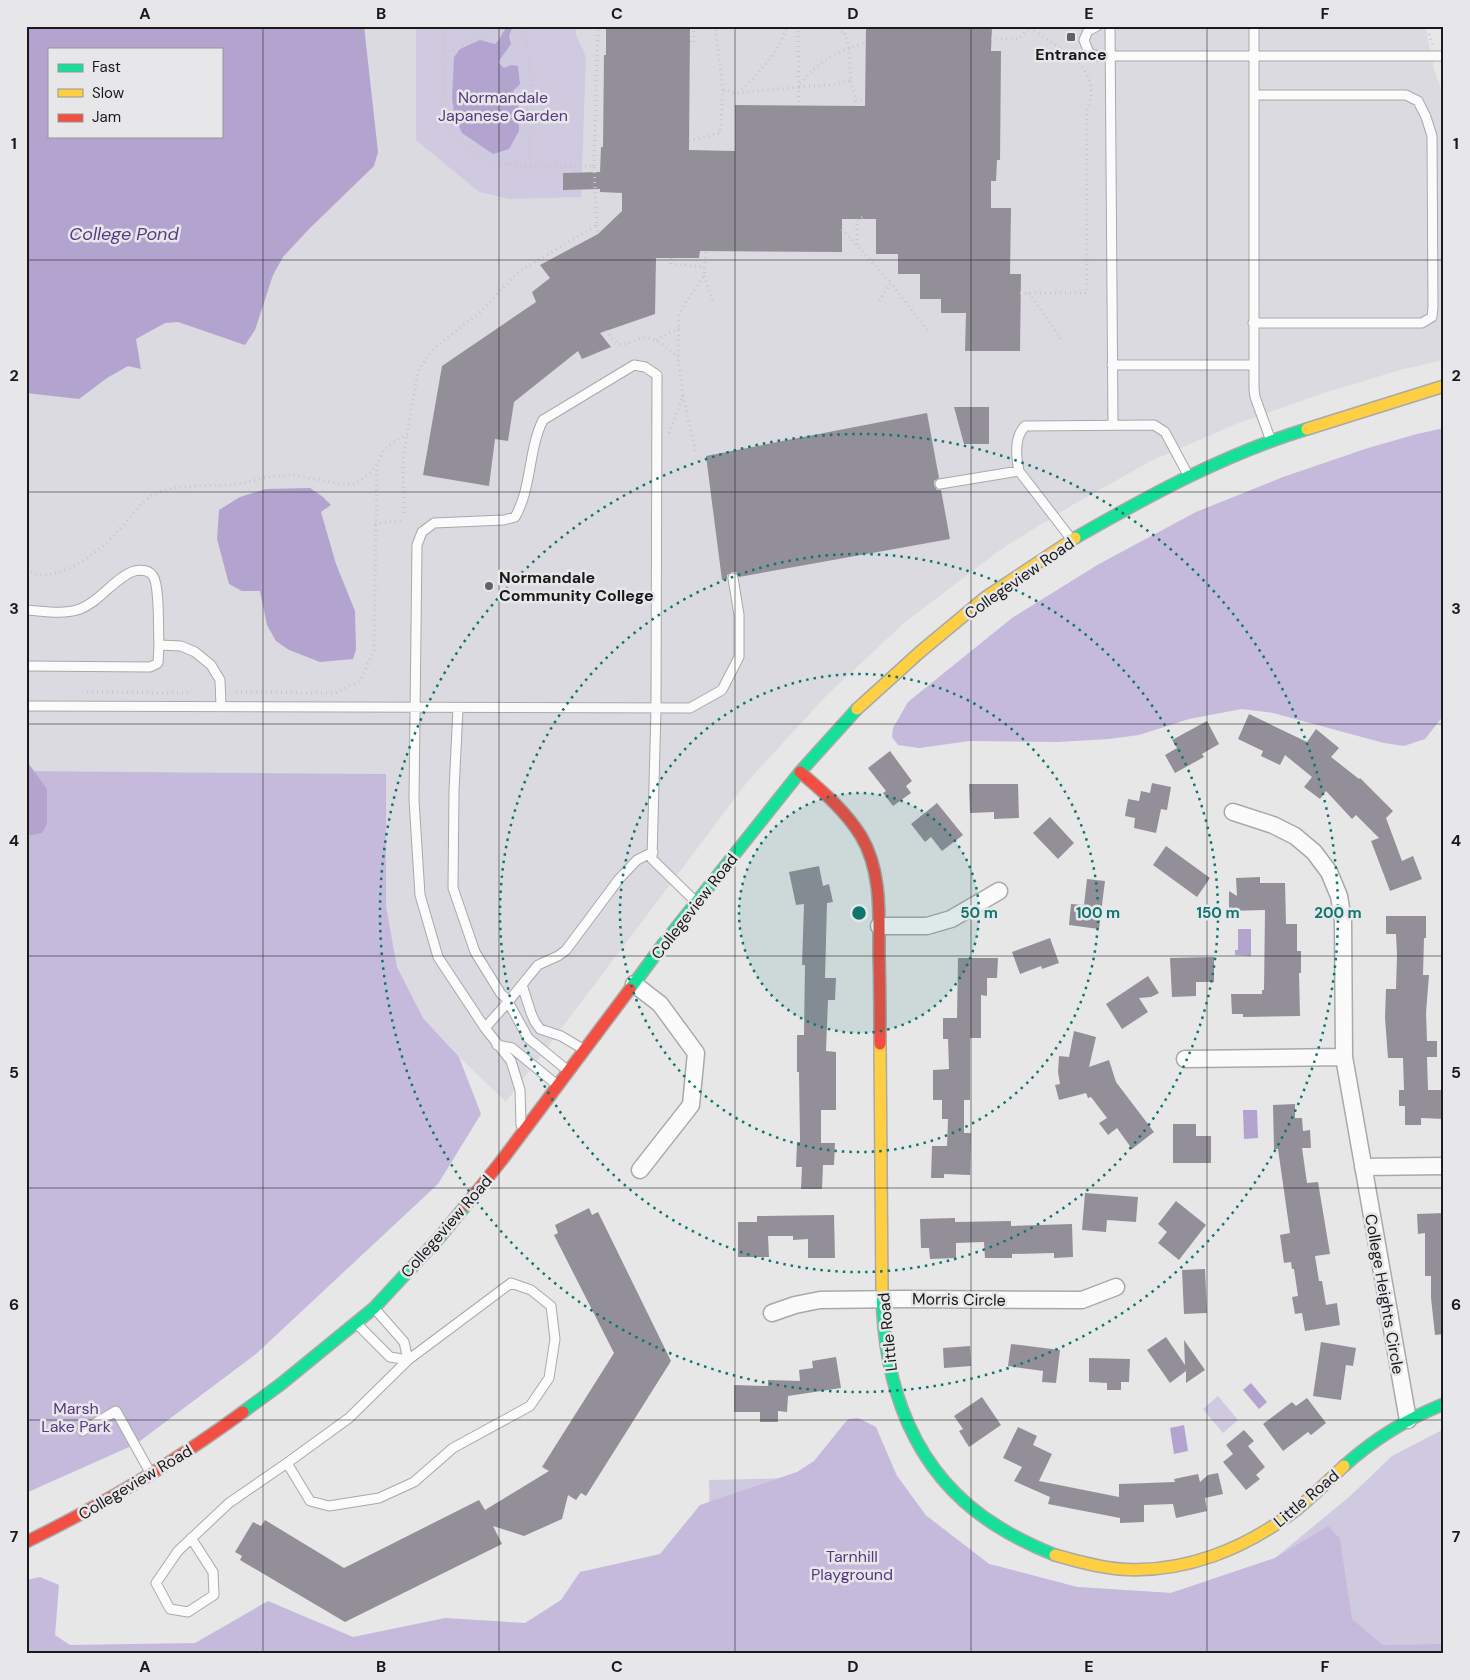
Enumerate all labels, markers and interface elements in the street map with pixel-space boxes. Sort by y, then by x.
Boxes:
text: A [139,3,151,24]
text: B [376,3,386,24]
text: C [611,3,623,24]
text: D [847,3,859,24]
text: E [1084,3,1094,24]
text: F [1321,3,1330,24]
marker: Entrance [1065,31,1077,43]
place label: Entrance [1035,44,1107,65]
legend [48,48,222,138]
text: Fast [92,57,121,77]
text: Slow [92,83,125,103]
park label: Normandale Japanese Garden [438,87,568,126]
text: Jam [92,107,121,127]
text: 1 [11,133,17,154]
text: 1 [1453,133,1459,154]
water label: College Pond [69,222,179,246]
text: 2 [9,365,19,386]
text: 2 [1451,365,1461,386]
street label: Collegeview Road [960,533,1078,624]
place label: Normandale Community College [499,567,654,606]
marker: Normandale Community College [483,580,495,592]
text: 3 [9,598,19,619]
text: 3 [1451,598,1461,619]
text: 4 [9,830,19,851]
text: 4 [1451,830,1461,851]
street label: Collegeview Road [646,849,742,964]
text: 50 m [960,903,998,923]
text: 100 m [1076,903,1120,923]
text: 150 m [1197,903,1240,923]
text: 200 m [1314,903,1362,923]
centre of rings [850,904,868,922]
text: 5 [9,1062,19,1083]
text: 5 [1451,1062,1461,1083]
street label: Collegeview Road [396,1171,497,1282]
street label: College Heights Circle [1360,1212,1409,1376]
street label: Morris Circle [912,1288,1006,1311]
street label: Little Road [873,1292,902,1372]
text: 6 [9,1294,19,1315]
text: 6 [1451,1294,1461,1315]
park label: Marsh Lake Park [41,1398,111,1437]
street label: Collegeview Road [74,1440,196,1525]
street label: Little Road [1269,1465,1343,1532]
text: 7 [10,1526,19,1547]
text: 7 [1452,1526,1461,1547]
park label: Tarnhill Playground [811,1546,893,1585]
text: A [139,1656,151,1677]
text: B [376,1656,386,1677]
text: C [611,1656,623,1677]
text: D [847,1656,859,1677]
text: E [1084,1656,1094,1677]
text: F [1321,1656,1330,1677]

